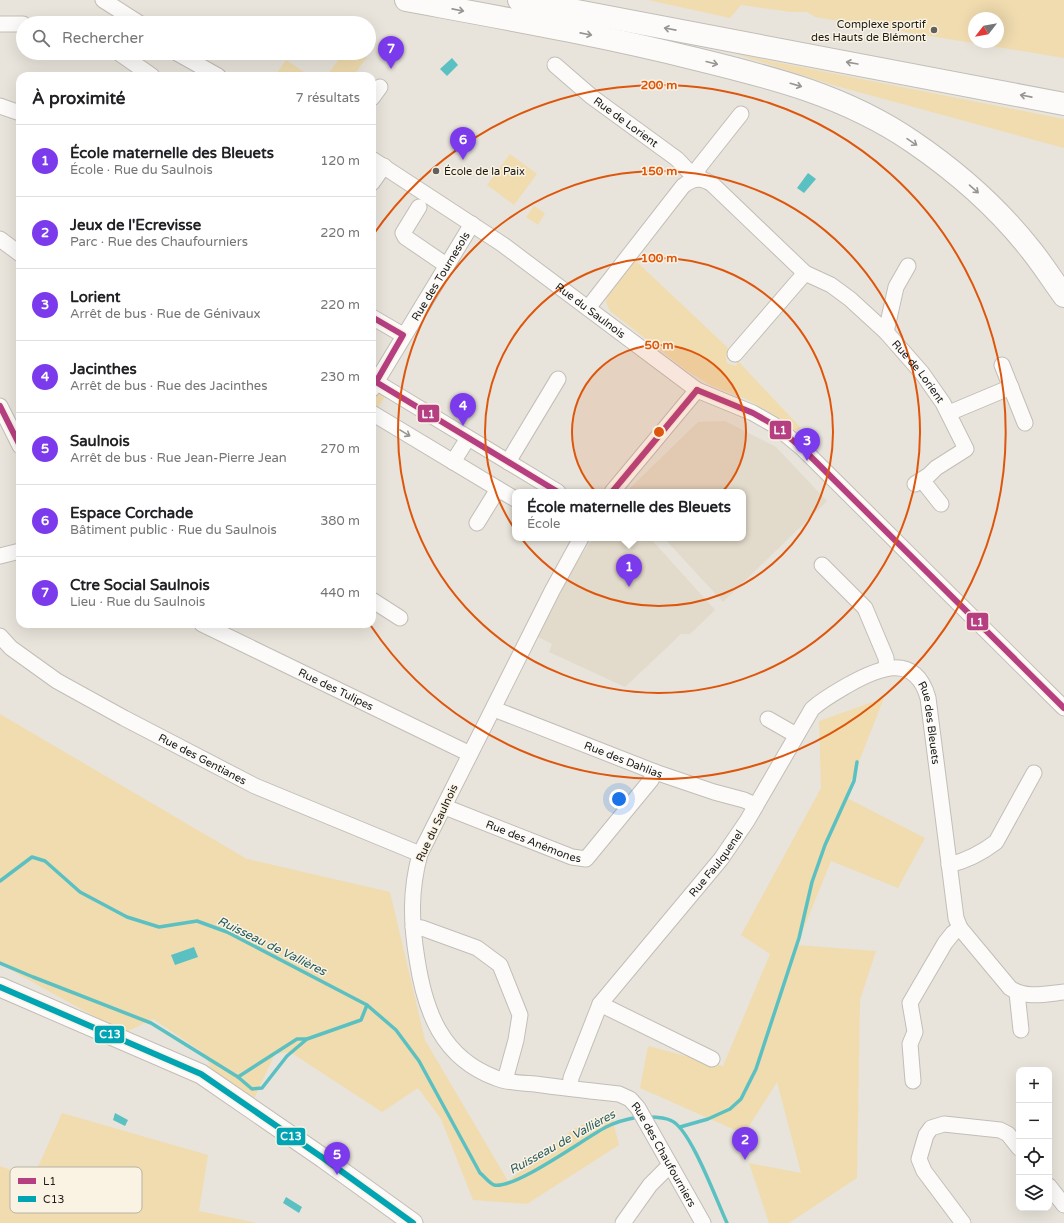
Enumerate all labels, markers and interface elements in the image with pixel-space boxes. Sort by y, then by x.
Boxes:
one-way arrow [451,6,464,14]
north arrow [968,12,1004,48]
search box [16,16,376,60]
place label: Complexe sportif des Hauts de Blémont [811,18,927,44]
one-way arrow [664,24,677,32]
marker: Complexe sportif des Hauts de Blémont [929,25,939,35]
icon: search [30,27,52,49]
text: Rechercher [62,29,144,47]
one-way arrow [579,30,592,38]
pin: 7 [378,36,404,69]
one-way arrow [846,59,859,67]
one-way arrow [705,60,718,67]
text: 200 m [641,78,677,92]
one-way arrow [789,82,802,89]
text: À proximité [32,88,125,109]
text: 7 résultats [296,90,360,106]
one-way arrow [1020,92,1033,100]
street label: Rue de Lorient [591,94,661,150]
pin: 6 [450,127,476,160]
one-way arrow [907,138,918,146]
text: École maternelle des Bleuets [70,144,274,162]
text: 1 [41,153,49,169]
text: 120 m [320,153,360,169]
text: École · Rue du Saulnois [70,162,213,178]
place label: École de la Paix [444,164,525,178]
text: 150 m [641,164,677,178]
marker: École de la Paix [431,166,441,176]
one-way arrow [969,185,979,194]
text: Jeux de l'Ecrevisse [70,216,201,234]
text: 2 [41,225,49,241]
text: 220 m [320,225,360,241]
street label: Rue des Tournesols [409,229,472,323]
text: Parc · Rue des Chaufourniers [70,234,248,250]
text: 100 m [641,251,677,265]
street label: Rue du Saulnois [553,280,628,341]
text: Lorient [70,288,120,306]
text: 3 [41,297,49,313]
text: 220 m [320,297,360,313]
text: Arrêt de bus · Rue de Génivaux [70,306,261,322]
street label: Rue de Lorient [889,337,947,405]
text: 50 m [644,338,674,352]
text: Jacinthes [70,360,137,378]
text: 4 [41,369,49,385]
text: 230 m [320,369,360,385]
text: Arrêt de bus · Rue des Jacinthes [70,378,267,394]
pin: 4 [450,393,476,426]
line badge: L1 [417,404,440,423]
text: L1 [421,408,435,421]
line badge: L1 [769,420,792,440]
text: L1 [773,424,787,437]
centre of rings [652,425,666,439]
pin: 3 [794,428,820,461]
one-way arrow [399,429,410,437]
text: Saulnois [70,432,130,450]
text: 5 [41,441,49,457]
text: 270 m [320,441,360,457]
text: Arrêt de bus · Rue Jean-Pierre Jean [70,450,287,466]
popup [512,489,746,541]
text: École maternelle des Bleuets [527,498,731,516]
text: Espace Corchade [70,504,193,522]
text: 6 [41,513,49,529]
text: 380 m [320,513,360,529]
text: École [527,516,560,532]
text: Bâtiment public · Rue du Saulnois [70,522,277,538]
pin: 1 [616,554,642,587]
text: Ctre Social Saulnois [70,576,210,594]
text: 7 [41,585,49,601]
text: 440 m [320,585,360,601]
text: Lieu · Rue du Saulnois [70,594,205,610]
line badge: L1 [966,612,989,631]
text: L1 [970,616,984,629]
street label: Rue des Tulipes [296,665,376,713]
street label: Rue des Bleuets [916,679,943,765]
street label: Rue des Gentianes [156,731,249,787]
street label: Rue des Dahlias [582,738,664,781]
street label: Rue du Saulnois [413,782,461,864]
your location [609,789,629,809]
street label: Rue des Anémones [484,817,582,865]
street label: Rue Faulquenel [686,827,746,899]
water label: Ruisseau de Vallières [215,914,330,979]
line badge: C13 [94,1025,125,1044]
text: C13 [99,1028,121,1041]
map controls [1016,1067,1052,1211]
button: + [1016,1067,1052,1103]
street label: Rue des Chaufourniers [629,1099,699,1209]
button: − [1016,1103,1052,1139]
water label: Ruisseau de Vallières [507,1106,618,1177]
line badge: C13 [276,1127,306,1146]
pin: 2 [732,1127,758,1160]
text: C13 [280,1130,302,1143]
button: locate [1016,1139,1052,1175]
pin: 5 [324,1142,350,1175]
legend [10,1167,142,1213]
text: L1 [43,1175,56,1188]
button: layers [1016,1175,1052,1211]
text: C13 [43,1193,65,1206]

